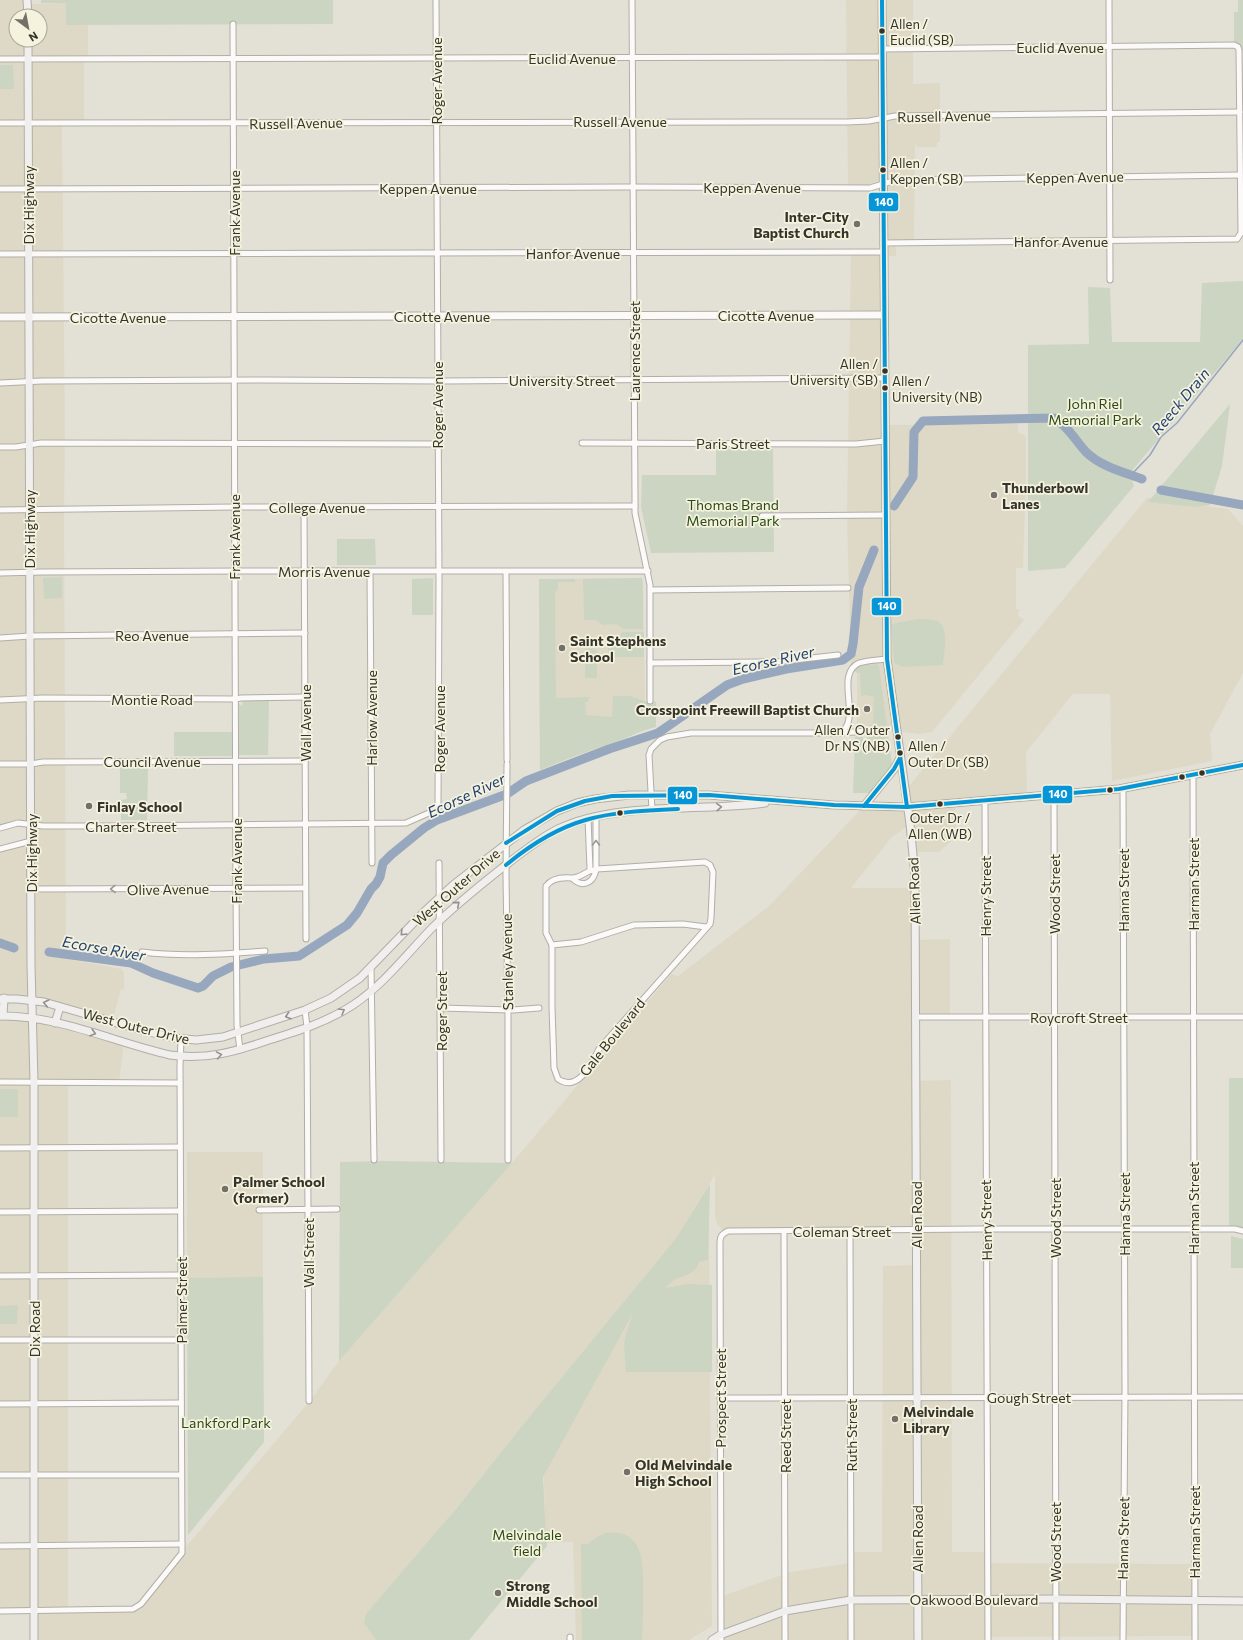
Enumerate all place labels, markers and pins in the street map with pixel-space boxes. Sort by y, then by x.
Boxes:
place label: Allen / Euclid (SB) [890,16,954,48]
marker: Allen / Euclid (SB) [877,26,887,36]
place label: Allen / Keppen (SB) [890,155,963,187]
marker: Allen / Keppen (SB) [878,165,888,175]
place label: Inter-City Baptist Church [753,208,849,241]
marker: Inter-City Baptist Church [852,219,862,229]
place label: Allen / University (SB) [790,356,878,388]
marker: Allen / University (SB) [880,366,890,376]
place label: Allen / University (NB) [892,373,982,405]
marker: Allen / University (NB) [880,383,890,393]
place label: Thunderbowl Lanes [1002,479,1088,512]
marker: Thunderbowl Lanes [989,490,999,500]
place label: Saint Stephens School [570,632,667,665]
marker: Saint Stephens School [557,643,567,653]
place label: Crosspoint Freewill Baptist Church [636,701,859,718]
marker: Crosspoint Freewill Baptist Church [862,704,872,714]
place label: Allen / Outer Dr NS (NB) [814,722,890,754]
marker: Allen / Outer Dr NS (NB) [893,732,903,742]
place label: Allen / Outer Dr (SB) [908,738,989,770]
marker: Allen / Outer Dr (SB) [895,748,905,758]
unlabelled marker [1197,768,1207,778]
unlabelled marker [1177,772,1187,782]
unlabelled marker [1105,785,1115,795]
place label: Finlay School [97,798,182,815]
marker: Outer Dr / Allen (WB) [935,799,945,809]
marker: Finlay School [84,801,94,811]
unlabelled marker [615,808,625,818]
place label: Outer Dr / Allen (WB) [908,810,972,842]
place label: Palmer School (former) [233,1173,325,1206]
marker: Palmer School (former) [220,1184,230,1194]
place label: Melvindale Library [903,1403,974,1436]
marker: Melvindale Library [890,1414,900,1424]
place label: Old Melvindale High School [635,1456,732,1489]
marker: Old Melvindale High School [622,1467,632,1477]
place label: Strong Middle School [506,1577,597,1610]
marker: Strong Middle School [493,1588,503,1598]

